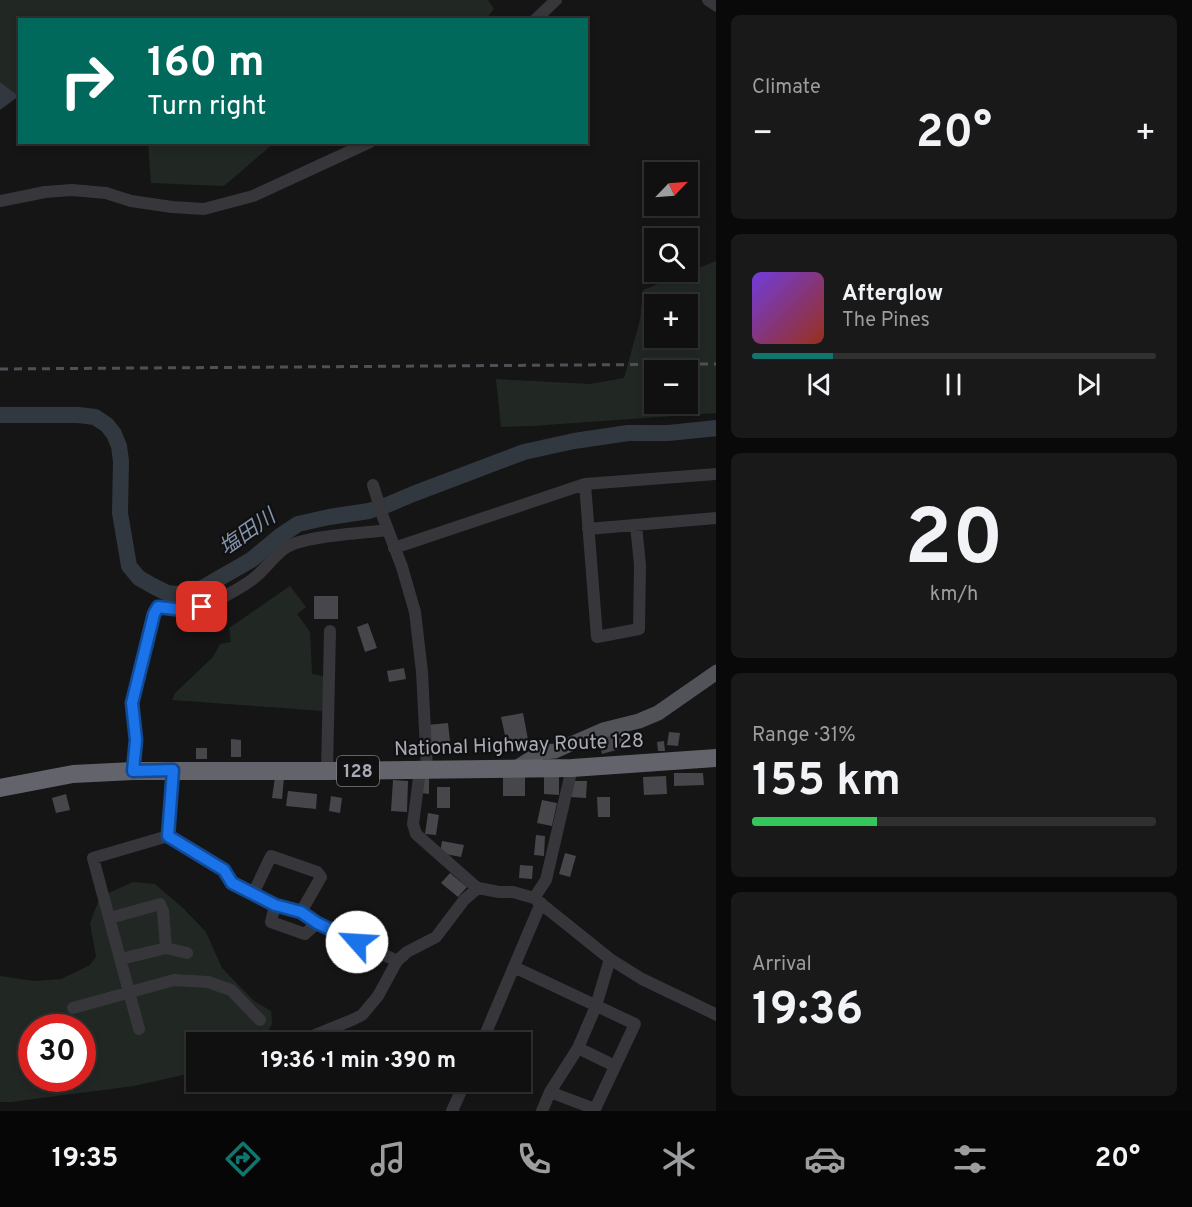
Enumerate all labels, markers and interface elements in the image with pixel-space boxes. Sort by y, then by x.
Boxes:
text: 160 m [147,38,265,91]
icon: right [48,42,126,120]
text: Climate [752,75,821,101]
text: Turn right [147,90,266,124]
text: 20° [916,106,992,163]
text: − [752,114,773,156]
text: + [1135,114,1156,156]
north arrow [644,162,698,216]
map controls [644,162,698,414]
button: search [644,228,698,282]
text: Afterglow [842,281,943,308]
button: + [644,294,698,348]
text: The Pines [842,308,930,334]
button: − [644,360,698,414]
icon: previous [803,368,836,401]
icon: pause [937,368,970,401]
icon: next [1072,368,1105,401]
text: 20 [905,493,1003,592]
water label: 塩田川 [214,503,283,562]
pin [176,581,227,632]
text: km/h [930,582,978,608]
icon: arrive [185,590,218,623]
text: Range · 31% [752,723,856,749]
street label: National Highway Route 128 [394,729,645,763]
text: 155 km [752,754,901,811]
road number: 128 [337,756,379,786]
position arrow [325,910,389,974]
text: Arrival [752,952,812,978]
text: 19:36 [752,983,863,1040]
speed limit sign: 30 [18,1014,96,1092]
text: 19:36 · 1 min · 390 m [261,1048,456,1075]
icon: directions [222,1138,264,1180]
icon: music [367,1138,409,1180]
icon: phone [513,1138,555,1180]
icon: climate [658,1138,700,1180]
icon: car [804,1138,846,1180]
icon: filters [949,1138,991,1180]
text: 19:35 [52,1142,118,1176]
text: 20° [1095,1142,1140,1176]

